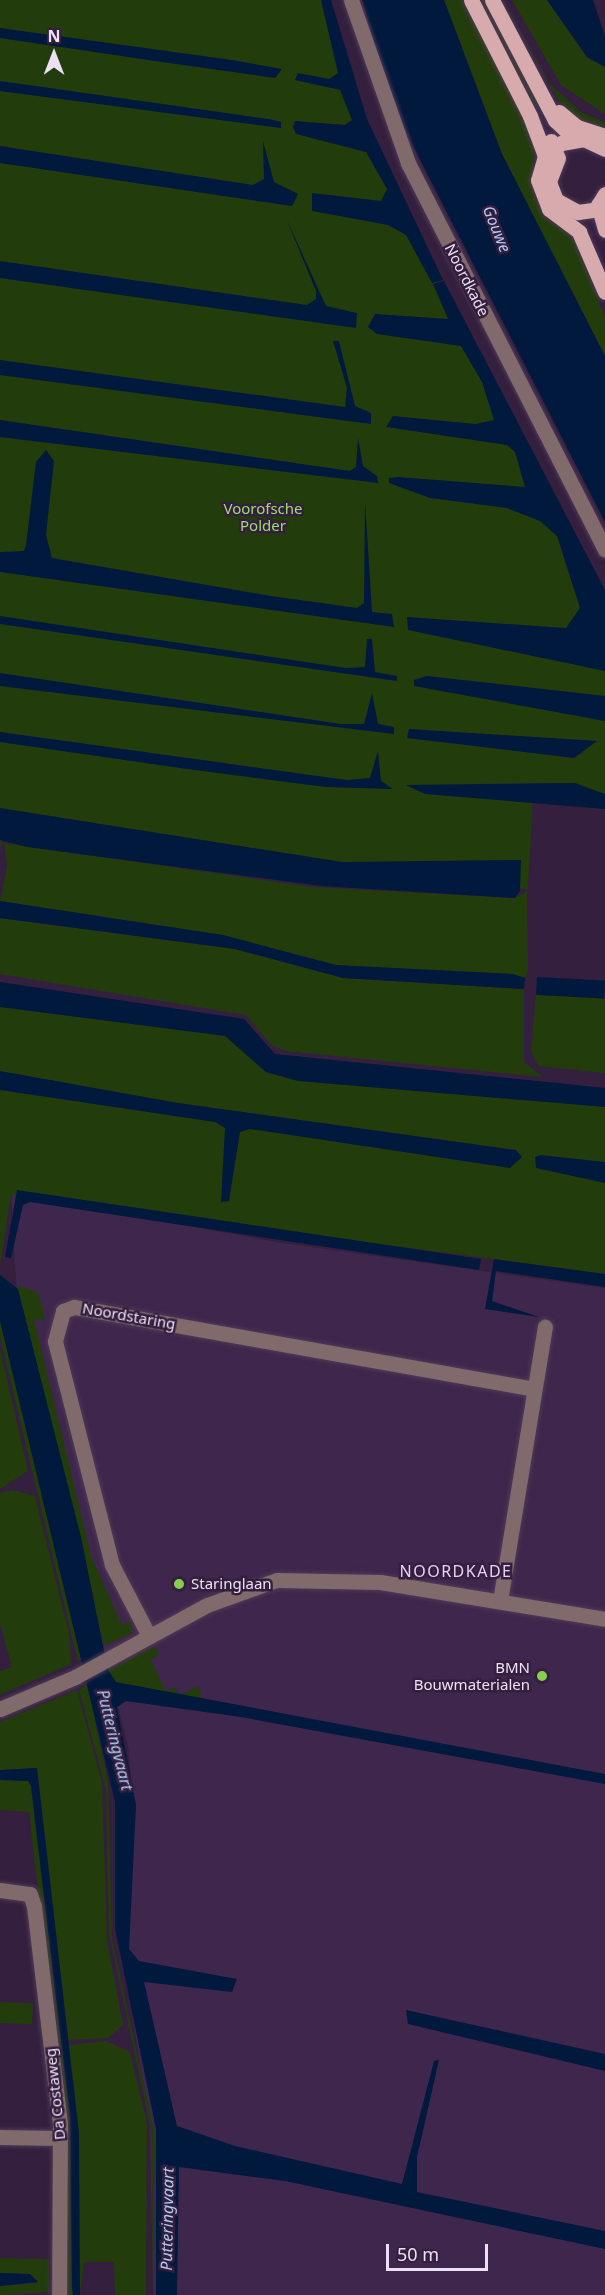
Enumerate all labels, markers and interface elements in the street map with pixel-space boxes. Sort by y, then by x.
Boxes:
north arrow [24,24,84,84]
text: N [47,25,61,47]
water label: Gouwe [479,203,515,255]
street label: Noordkade [441,241,493,319]
park label: Voorofsche Polder [223,499,303,534]
street label: Noordstaring [81,1299,177,1333]
district label: NOORDKADE [400,1561,512,1581]
place label: Staringlaan [191,1575,272,1593]
marker: Staringlaan [172,1577,186,1591]
place label: BMN Bouwmaterialen [414,1658,530,1693]
marker: BMN Bouwmaterialen [535,1669,549,1683]
water label: Putteringvaart [93,1688,137,1792]
street label: Da Costaweg [41,2047,69,2141]
water label: Putteringvaart [157,2167,177,2271]
scale bar [389,2232,491,2270]
text: 50 m [397,2242,439,2266]

